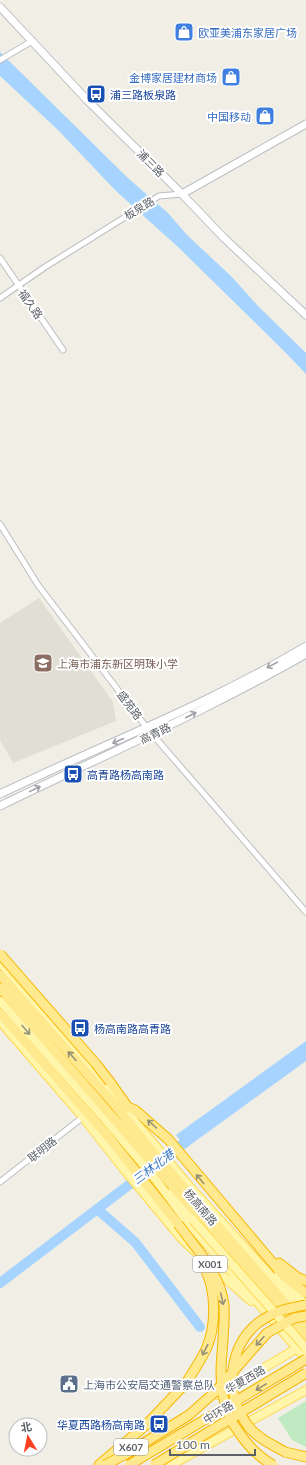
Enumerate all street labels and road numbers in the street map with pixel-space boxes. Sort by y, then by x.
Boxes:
street label: 浦三路 [135,147,167,179]
street label: 板泉路 [122,194,156,222]
street label: 福久路 [16,287,46,321]
street label: 盛苑路 [115,688,145,722]
street label: 高青路 [137,720,173,746]
street label: 联明路 [25,1134,59,1164]
street label: 杨高南路 [182,1186,220,1228]
road number: X001 [193,1256,227,1272]
street label: 华夏西路 [223,1362,267,1396]
street label: 中环路 [201,1398,235,1426]
road number: X607 [114,1439,148,1455]

